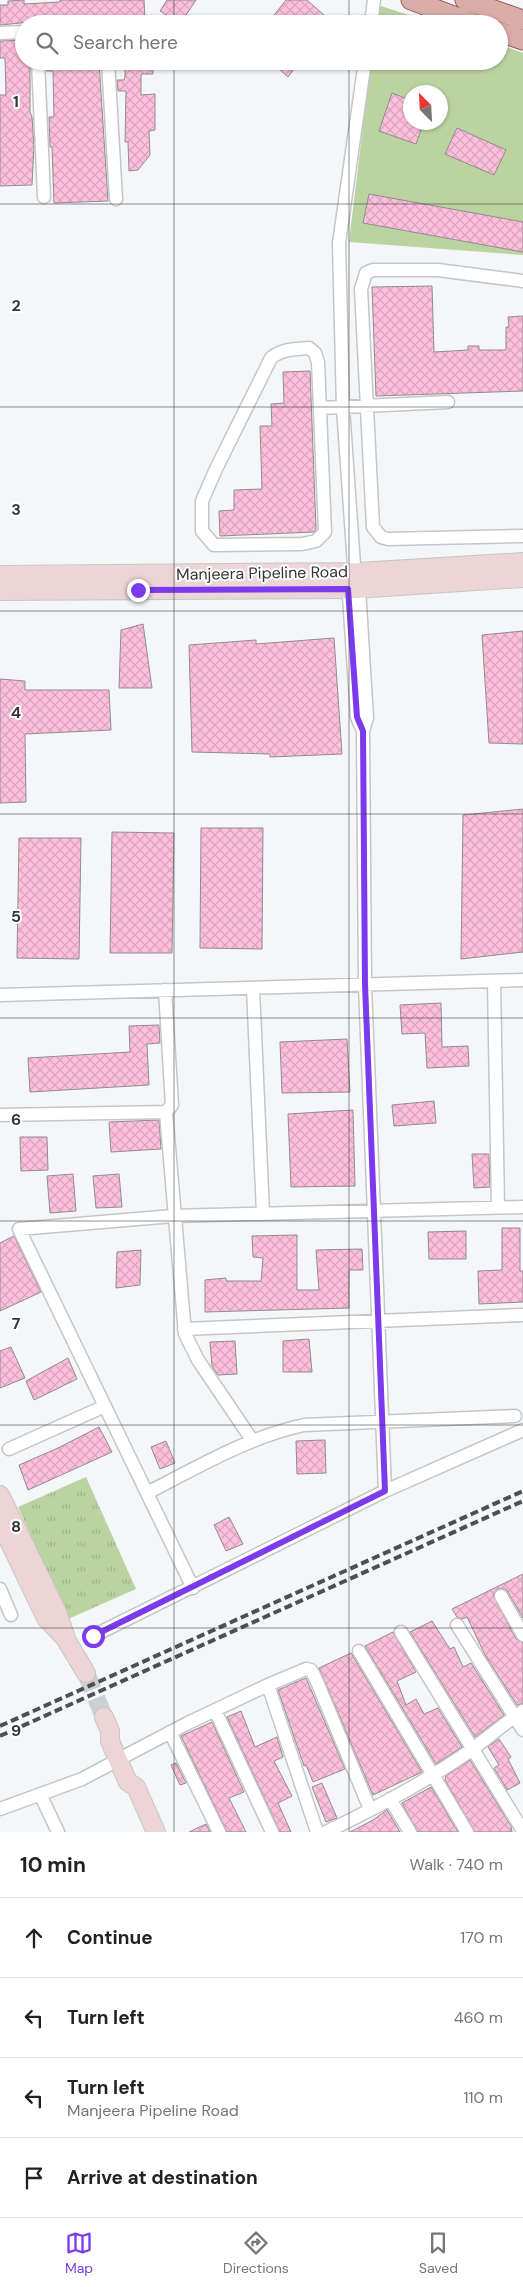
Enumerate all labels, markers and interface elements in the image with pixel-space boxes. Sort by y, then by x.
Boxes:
search box [15,15,508,70]
icon: search [33,29,61,57]
text: Search here [73,30,178,55]
north arrow [403,85,448,130]
text: 1 [13,91,19,112]
text: 2 [11,295,21,316]
text: 3 [11,499,21,520]
street label: Manjeera Pipeline Road [176,561,348,585]
route end [127,579,150,602]
text: 4 [11,702,21,723]
text: 5 [11,906,21,927]
text: 6 [11,1109,21,1130]
text: 7 [12,1313,21,1334]
text: 8 [11,1516,21,1537]
route start [82,1625,105,1648]
text: 9 [11,1720,21,1741]
text: 10 min [20,1851,86,1879]
text: Walk · 740 m [410,1854,503,1875]
icon: ahead [20,1924,48,1952]
text: Continue [67,1925,153,1950]
text: 170 m [460,1927,503,1948]
icon: left [20,2004,48,2032]
text: Turn left [67,2005,145,2030]
text: 460 m [454,2007,503,2028]
text: Turn left [67,2075,145,2100]
icon: left [20,2084,48,2112]
text: 110 m [464,2087,503,2108]
text: Manjeera Pipeline Road [67,2100,239,2121]
icon: arrive [20,2164,48,2192]
text: Arrive at destination [67,2165,258,2190]
tab: Map [65,2229,93,2277]
tab: Directions [223,2229,289,2277]
tab: Saved [419,2229,458,2277]

